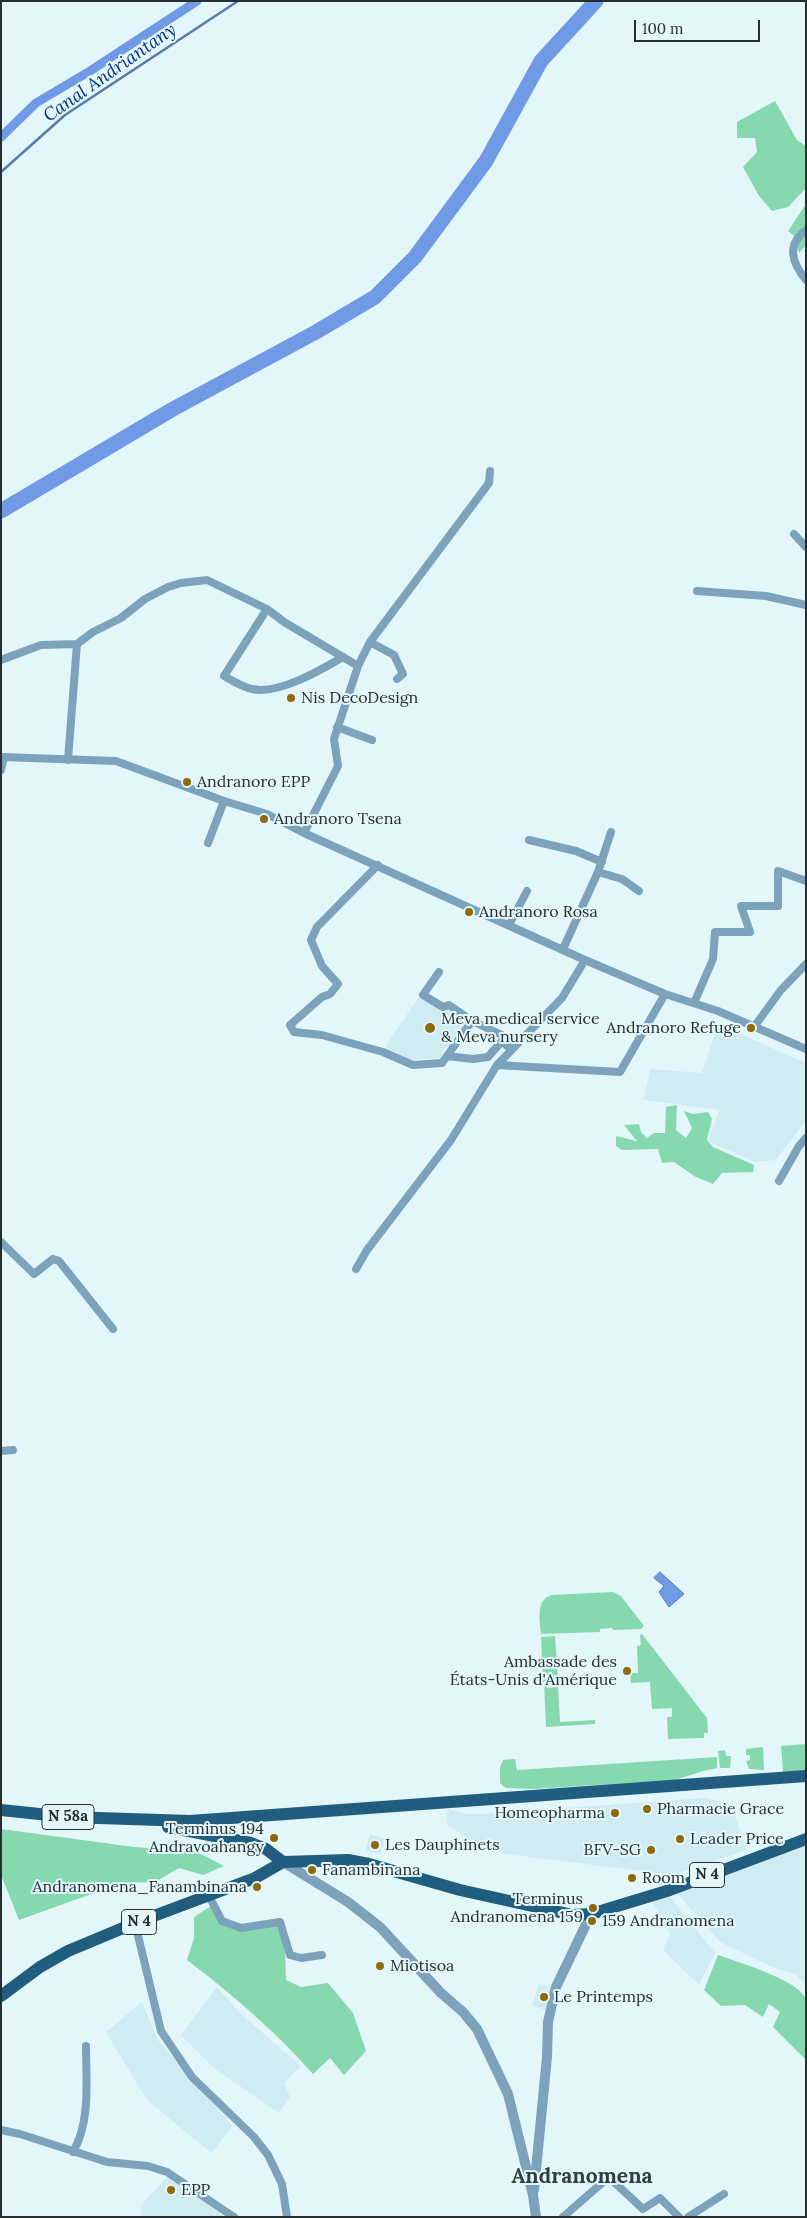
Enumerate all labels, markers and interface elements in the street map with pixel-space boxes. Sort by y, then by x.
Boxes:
scale bar [637,10,763,42]
water label: Canal Andriantany [40,19,180,127]
text: 100 m [642,19,683,38]
place label: Nis DecoDesign [301,688,418,708]
marker: Nis DecoDesign [285,692,297,704]
place label: Andranoro EPP [197,772,310,792]
marker: Andranoro EPP [181,776,193,788]
place label: Andranoro Tsena [274,809,402,829]
marker: Andranoro Tsena [258,813,270,825]
place label: Andranoro Rosa [479,902,598,922]
marker: Andranoro Rosa [463,906,475,918]
place label: Meva medical service & Meva nursery [441,1009,600,1047]
place label: Andranoro Refuge [606,1018,741,1038]
marker: Meva medical service & Meva nursery [423,1021,437,1035]
marker: Andranoro Refuge [745,1022,757,1034]
place label: Ambassade des États-Unis d'Amérique [450,1652,617,1690]
marker: Ambassade des États-Unis d'Amérique [621,1665,633,1677]
place label: Pharmacie Grace [657,1799,784,1819]
place label: Homeopharma [494,1803,605,1823]
marker: Pharmacie Grace [641,1803,653,1815]
road number: N 58a [42,1804,94,1830]
marker: Homeopharma [609,1807,621,1819]
place label: Terminus 194 Andravoahangy [149,1819,264,1857]
place label: Leader Price [690,1829,784,1849]
marker: Terminus 194 Andravoahangy [268,1832,280,1844]
marker: Leader Price [674,1833,686,1845]
place label: Les Dauphinets [385,1835,500,1855]
marker: Les Dauphinets [369,1839,381,1851]
place label: BFV-SG [584,1840,641,1860]
marker: BFV-SG [645,1844,657,1856]
place label: Fanambinana [322,1860,420,1880]
road number: N 4 [690,1862,724,1888]
marker: Fanambinana [306,1864,318,1876]
place label: Room [642,1868,685,1888]
marker: Room [626,1872,638,1884]
place label: Andranomena_Fanambinana [33,1877,247,1897]
marker: Andranomena_Fanambinana [251,1881,263,1893]
place label: Terminus Andranomena 159 [451,1889,583,1927]
marker: Terminus Andranomena 159 [587,1902,599,1914]
road number: N 4 [122,1910,156,1934]
place label: 159 Andranomena [602,1911,734,1931]
marker: 159 Andranomena [586,1915,598,1927]
place label: Miotisoa [390,1956,454,1976]
marker: Miotisoa [374,1960,386,1972]
place label: Le Printemps [554,1987,653,2007]
marker: Le Printemps [538,1991,550,2003]
district label: Andranomena [511,2164,653,2190]
place label: EPP [181,2180,210,2200]
marker: EPP [165,2184,177,2196]

